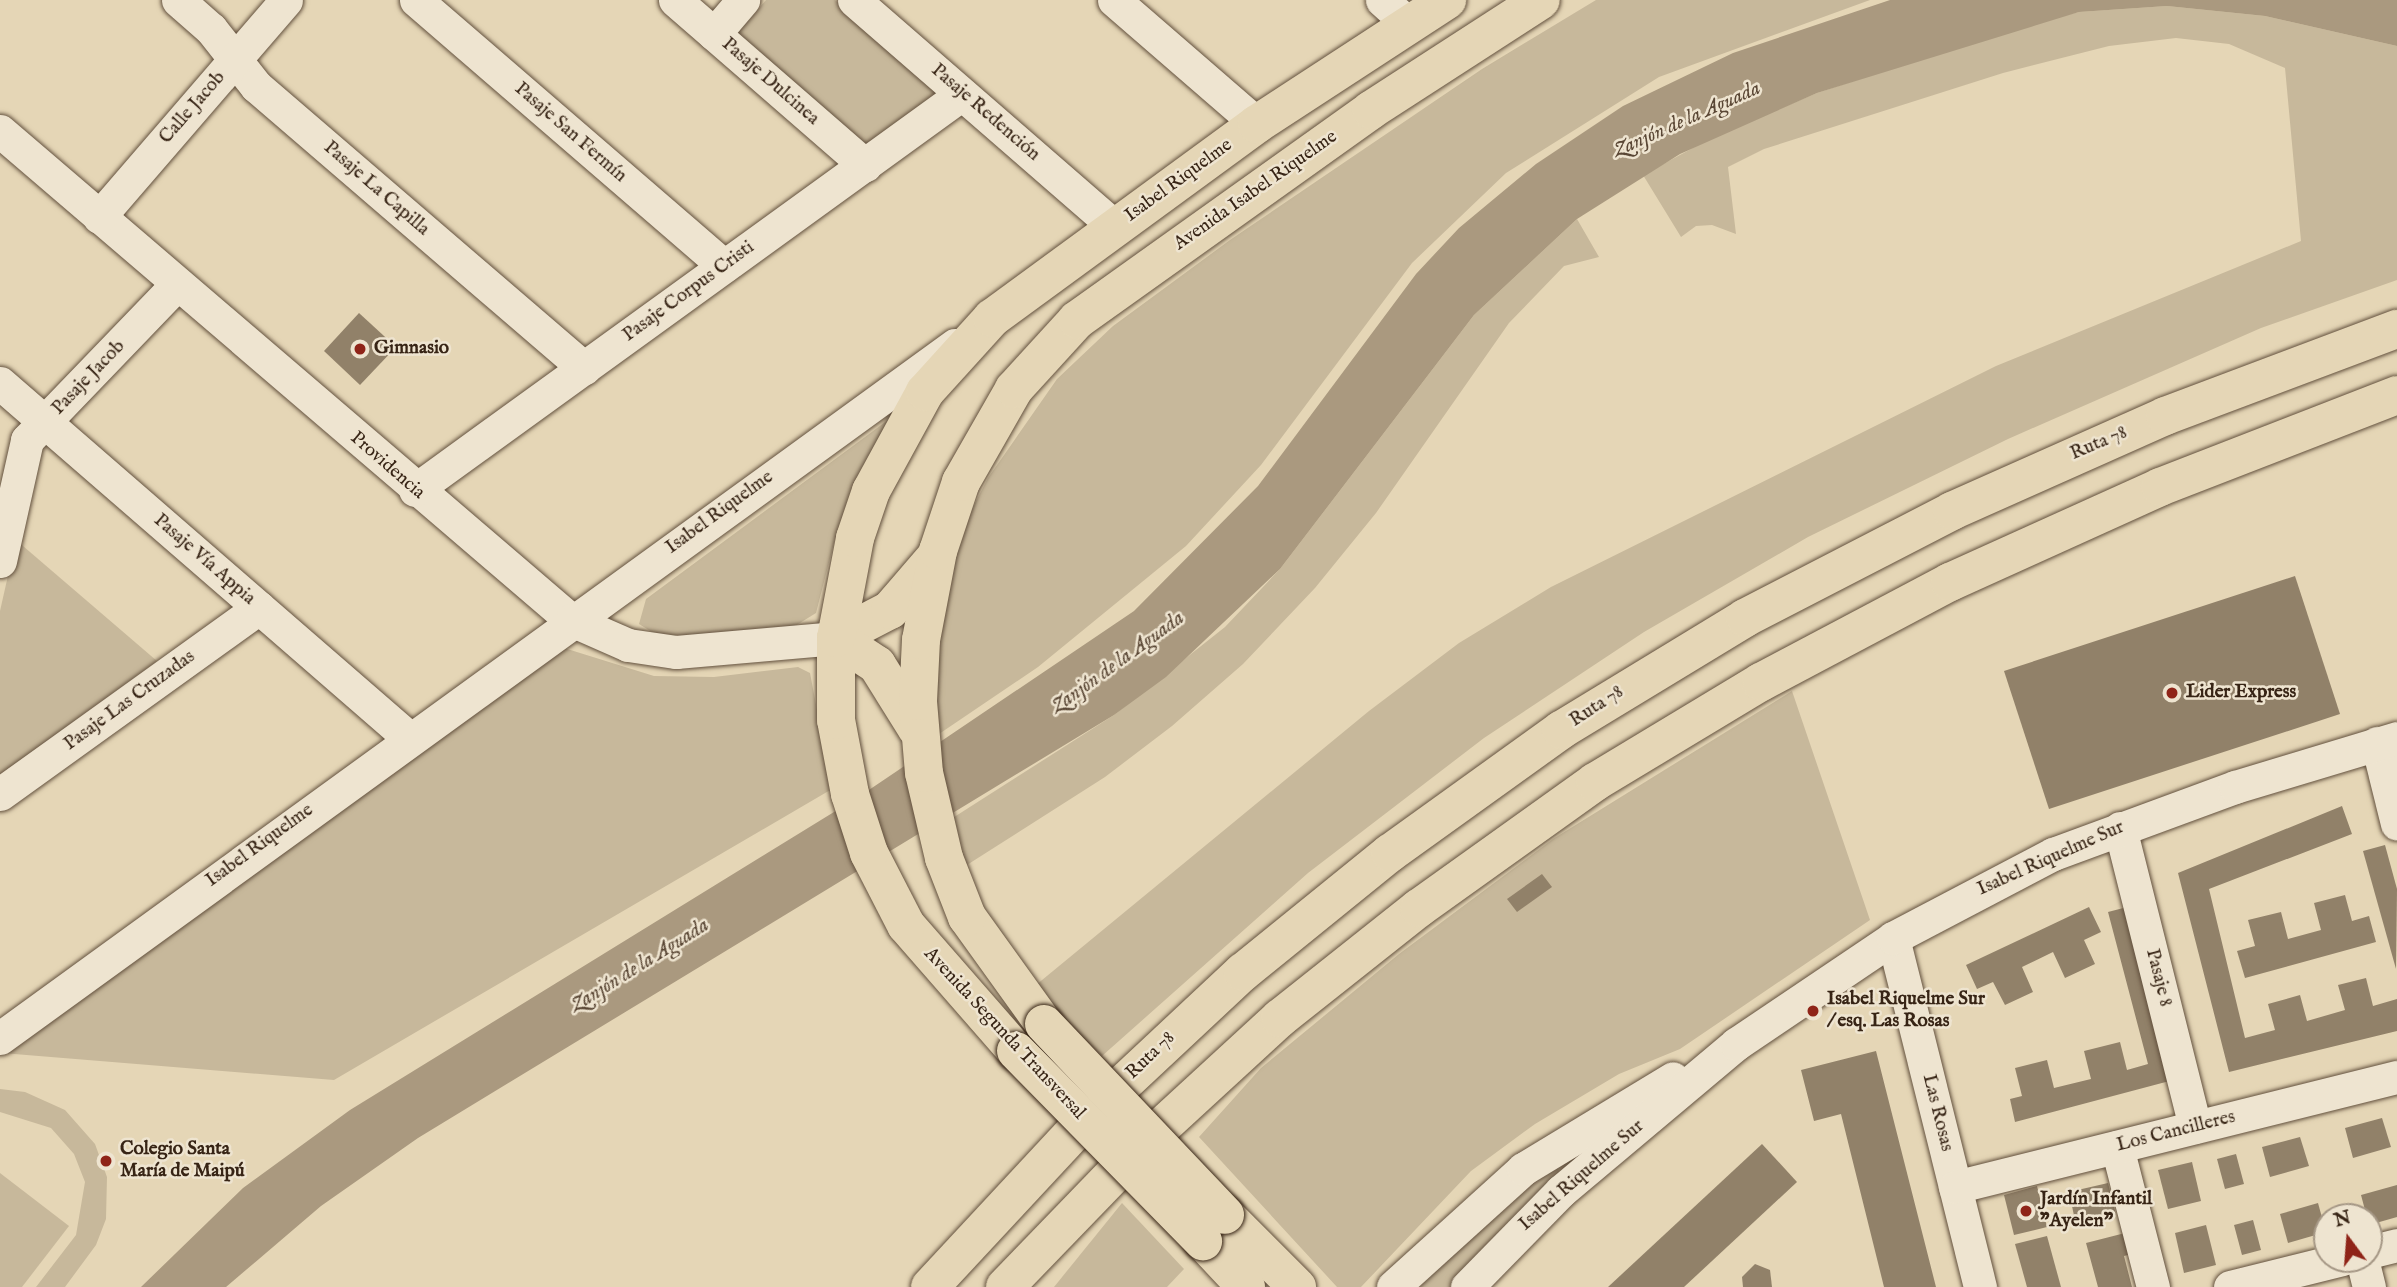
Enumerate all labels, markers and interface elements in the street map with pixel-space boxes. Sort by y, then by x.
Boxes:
street label: Pasaje Dulcinea [717,33,823,131]
street label: Pasaje Redención [926,60,1044,166]
street label: Calle Jacob [155,67,231,149]
water label: Zanjón de la Aguada [1609,76,1765,164]
street label: Pasaje San Fermín [509,78,631,188]
street label: Avenida Isabel Riquelme [1170,126,1342,256]
street label: Isabel Riquelme [1121,134,1237,228]
street label: Pasaje La Capilla [318,137,434,241]
street label: Pasaje Corpus Cristi [619,237,759,347]
street label: Pasaje Jacob [48,336,130,420]
place label: Gimnasio [374,338,449,360]
marker: Gimnasio [352,341,368,357]
street label: Ruta 78 [2067,422,2131,466]
street label: Providencia [345,427,429,505]
street label: Isabel Riquelme [662,466,778,560]
street label: Pasaje Vía Appia [148,510,260,610]
water label: Zanjón de la Aguada [1046,606,1190,720]
street label: Pasaje Las Cruzadas [60,646,200,756]
street label: Ruta 78 [1566,681,1628,733]
place label: Lider Express [2186,682,2296,704]
marker: Lider Express [2164,685,2180,701]
street label: Isabel Riquelme [202,799,318,893]
street label: Isabel Riquelme Sur [1974,816,2128,902]
water label: Zanjón de la Aguada [566,913,714,1019]
street label: Avenida Segunda Transversal [918,943,1090,1125]
street label: Pasaje 8 [2140,947,2176,1009]
place label: Isabel Riquelme Sur / esq. Las Rosas [1827,989,1985,1033]
marker: Isabel Riquelme Sur / esq. Las Rosas [1805,1003,1821,1019]
street label: Ruta 78 [1122,1027,1180,1085]
street label: Las Rosas [1916,1072,1958,1154]
street label: Los Cancilleres [2114,1106,2238,1158]
street label: Isabel Riquelme Sur [1515,1116,1649,1236]
place label: Colegio Santa María de Maipú [120,1139,245,1183]
marker: Colegio Santa María de Maipú [98,1153,114,1169]
place label: Jardín Infantil "Ayelen" [2040,1189,2152,1233]
marker: Jardín Infantil "Ayelen" [2018,1203,2034,1219]
north arrow [2313,1203,2383,1273]
text: N [2332,1206,2354,1234]

